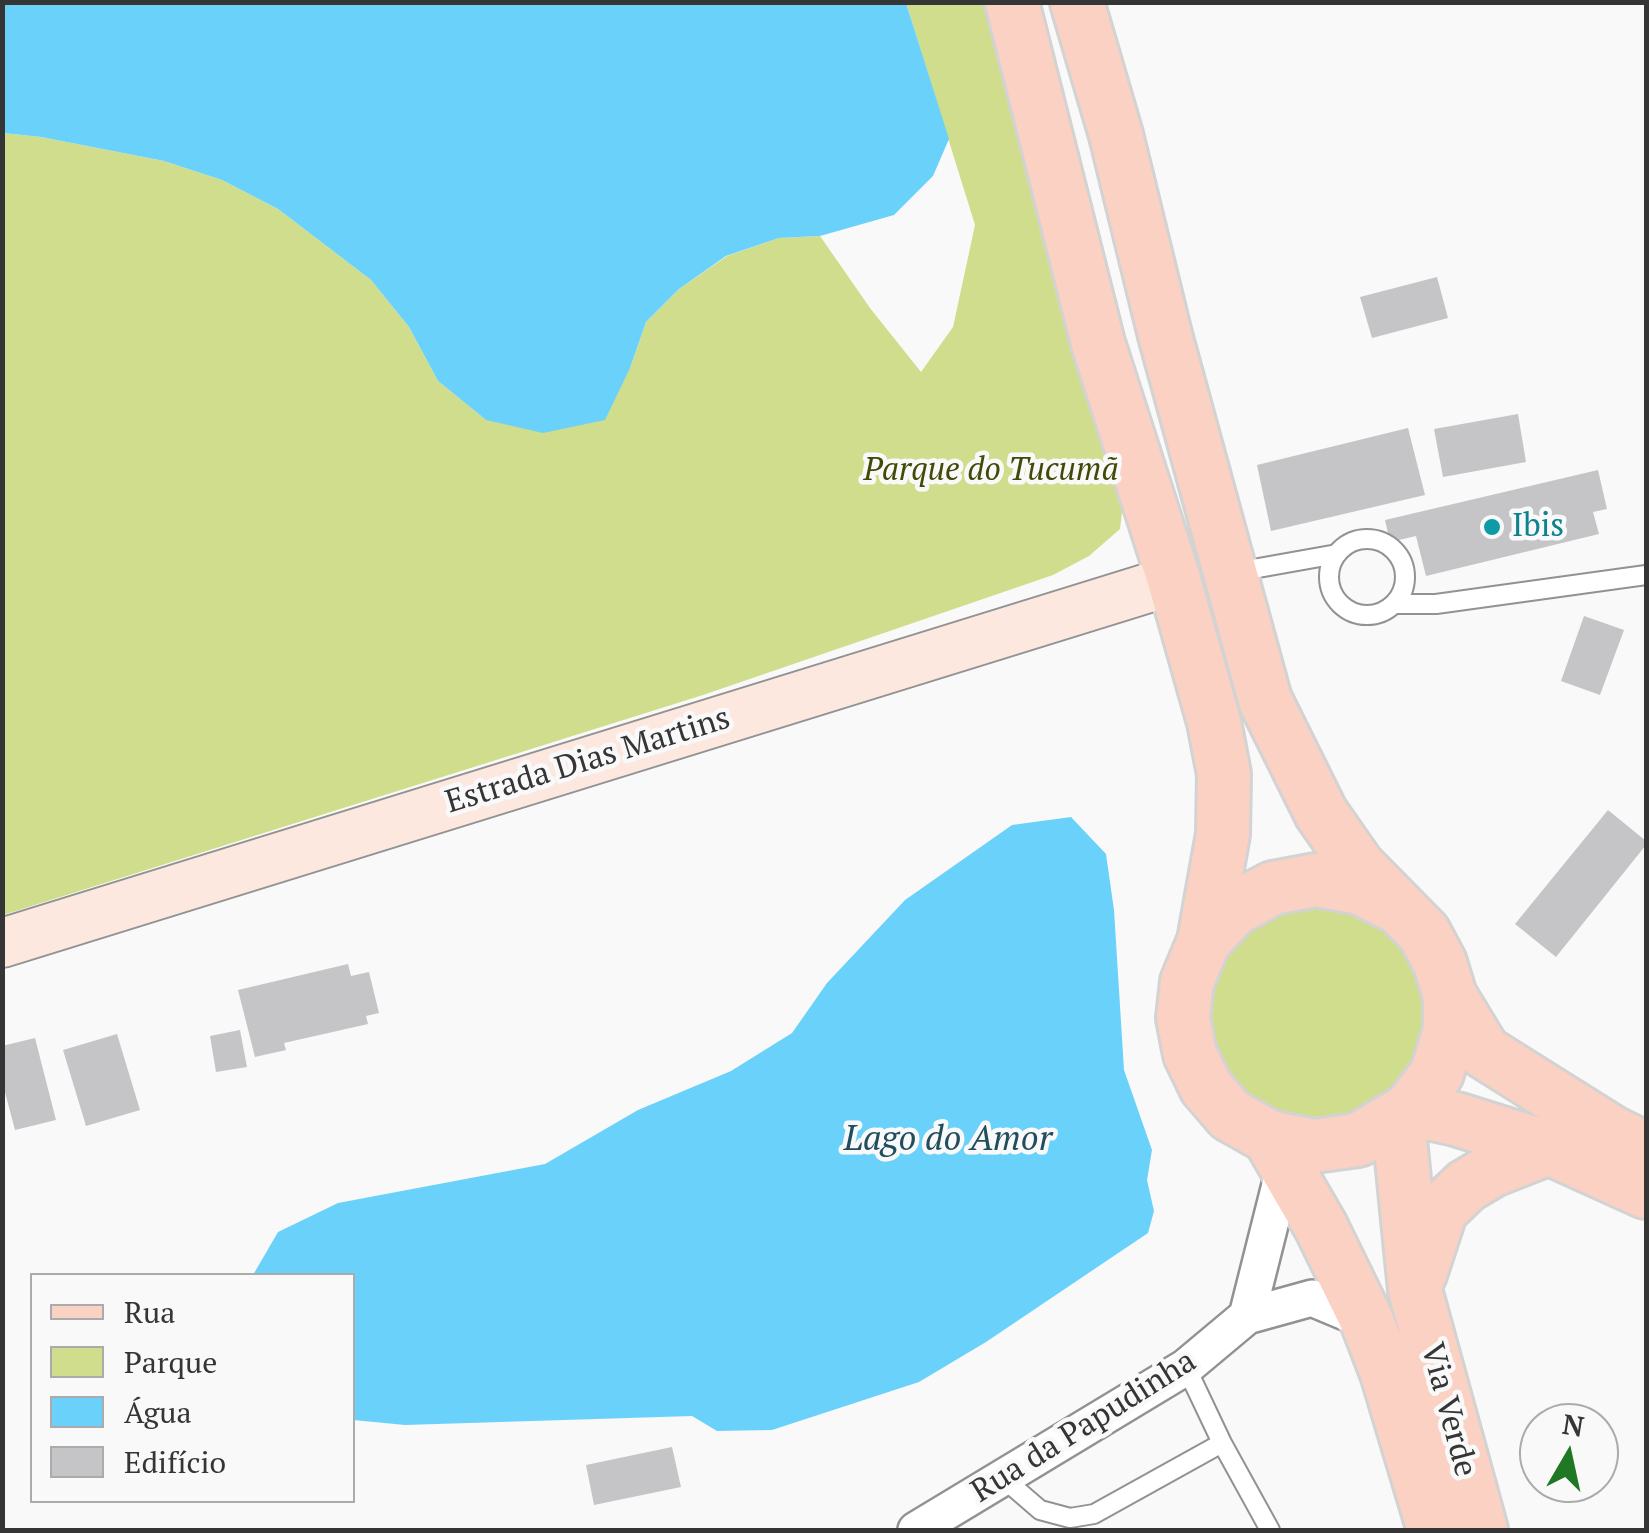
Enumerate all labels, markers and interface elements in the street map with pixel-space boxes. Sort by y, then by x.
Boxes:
park label: Parque do Tucumã [863,452,1119,490]
place label: Ibis [1512,508,1564,546]
marker: Ibis [1481,516,1503,538]
street label: Estrada Dias Martins [441,699,735,823]
water label: Lago do Amor [844,1119,1052,1161]
legend [30,1273,355,1503]
text: Rua [124,1292,175,1332]
street label: Via Verde [1412,1339,1484,1481]
text: Parque [124,1342,217,1382]
street label: Rua da Papudinha [965,1343,1203,1511]
text: Água [124,1392,192,1432]
north arrow [1519,1403,1619,1503]
text: N [1560,1405,1587,1445]
text: Edifício [124,1442,226,1482]

